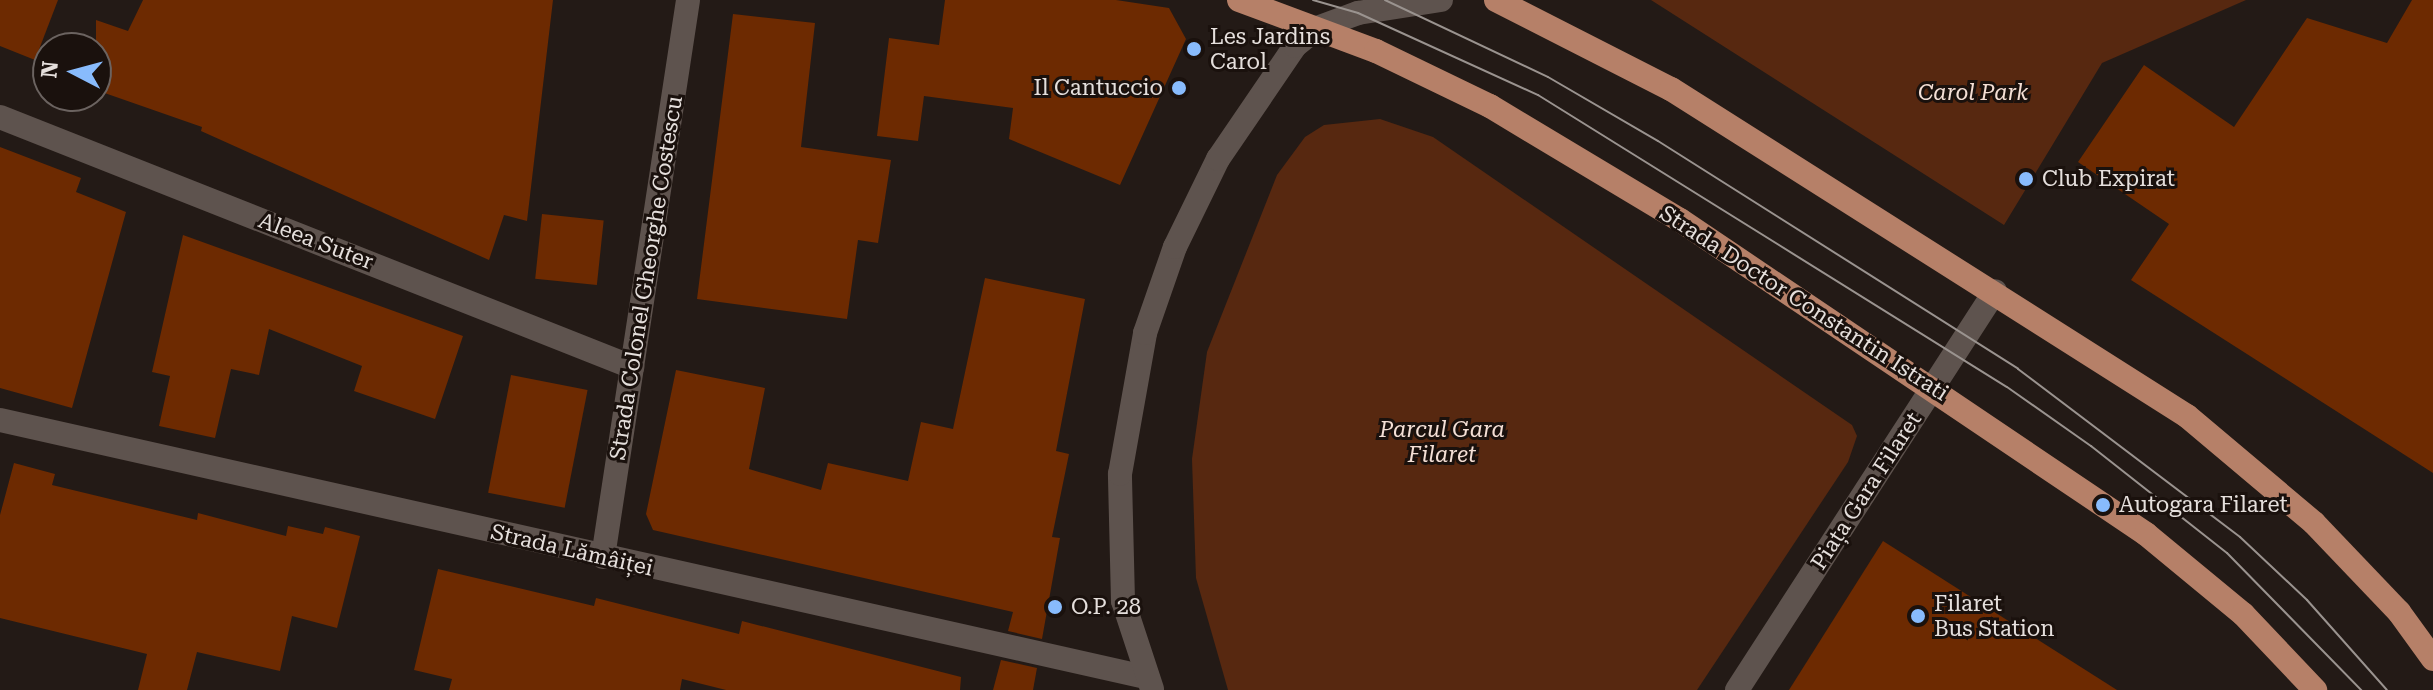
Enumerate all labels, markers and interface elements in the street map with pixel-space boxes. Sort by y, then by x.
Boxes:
place label: Les Jardins Carol [1210,23,1330,74]
north arrow [32,32,112,112]
marker: Les Jardins Carol [1185,40,1203,58]
text: N [36,60,63,79]
place label: Il Cantuccio [1033,75,1163,101]
marker: Il Cantuccio [1170,79,1188,97]
park label: Carol Park [1918,80,2028,106]
street label: Strada Colonel Gheorghe Costescu [604,94,688,462]
place label: Club Expirat [2042,166,2175,192]
marker: Club Expirat [2017,170,2035,188]
street label: Strada Doctor Constantin Istrati [1655,200,1953,406]
street label: Aleea Suter [255,207,377,275]
street label: Piața Gara Filaret [1805,407,1927,575]
park label: Parcul Gara Filaret [1379,416,1505,468]
place label: Autogara Filaret [2119,492,2288,518]
marker: Autogara Filaret [2094,496,2112,514]
street label: Strada Lămâiței [488,518,656,582]
place label: Filaret Bus Station [1934,590,2055,642]
place label: O.P. 28 [1071,594,1141,620]
marker: O.P. 28 [1046,598,1064,616]
marker: Filaret Bus Station [1909,607,1927,625]

